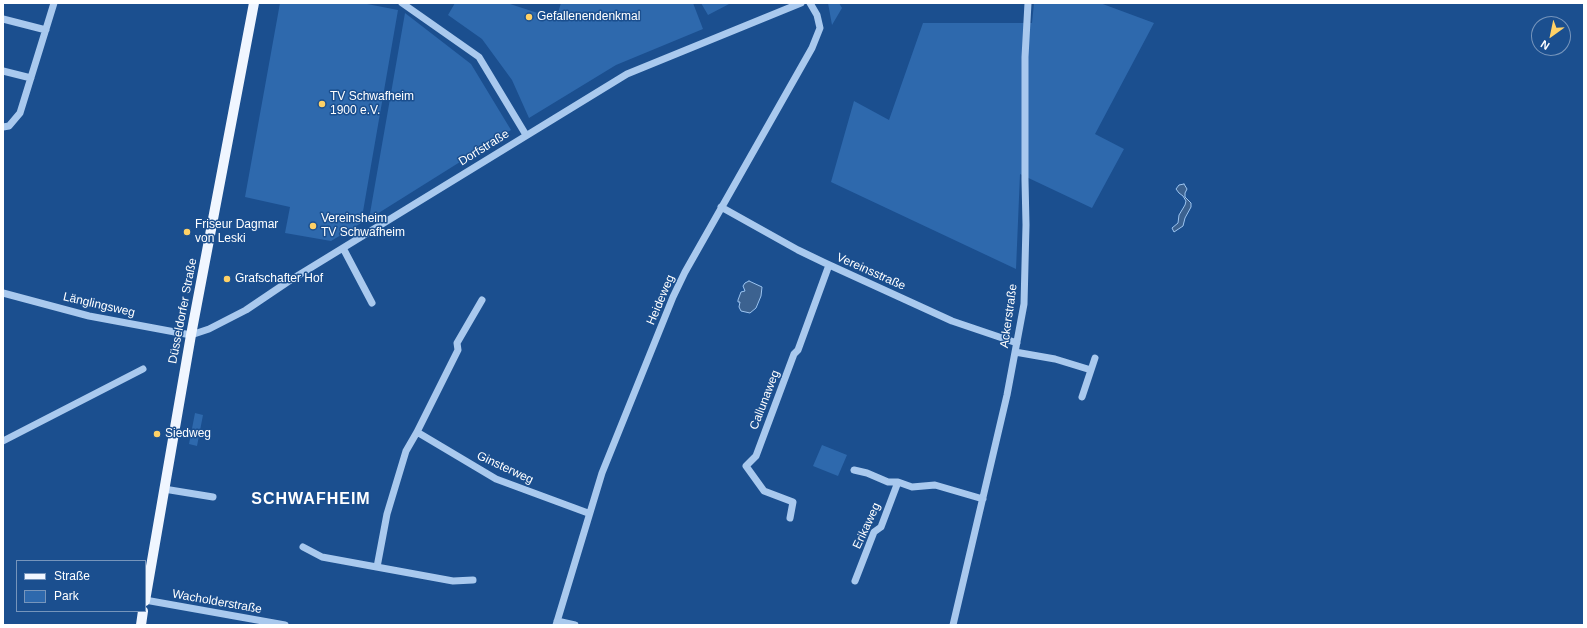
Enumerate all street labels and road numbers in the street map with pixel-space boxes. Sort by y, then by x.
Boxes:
street label: Dorfstraße [456,127,512,169]
street label: Vereinsstraße [834,250,908,294]
street label: Düsseldorfer Straße [166,257,200,365]
street label: Heideweg [644,273,678,327]
street label: Ackerstraße [997,283,1021,349]
street label: Länglingsweg [62,290,136,320]
street label: Callunaweg [747,368,783,432]
street label: Ginsterweg [474,449,536,487]
street label: Erikaweg [850,501,884,551]
street label: Wacholderstraße [171,587,263,617]

